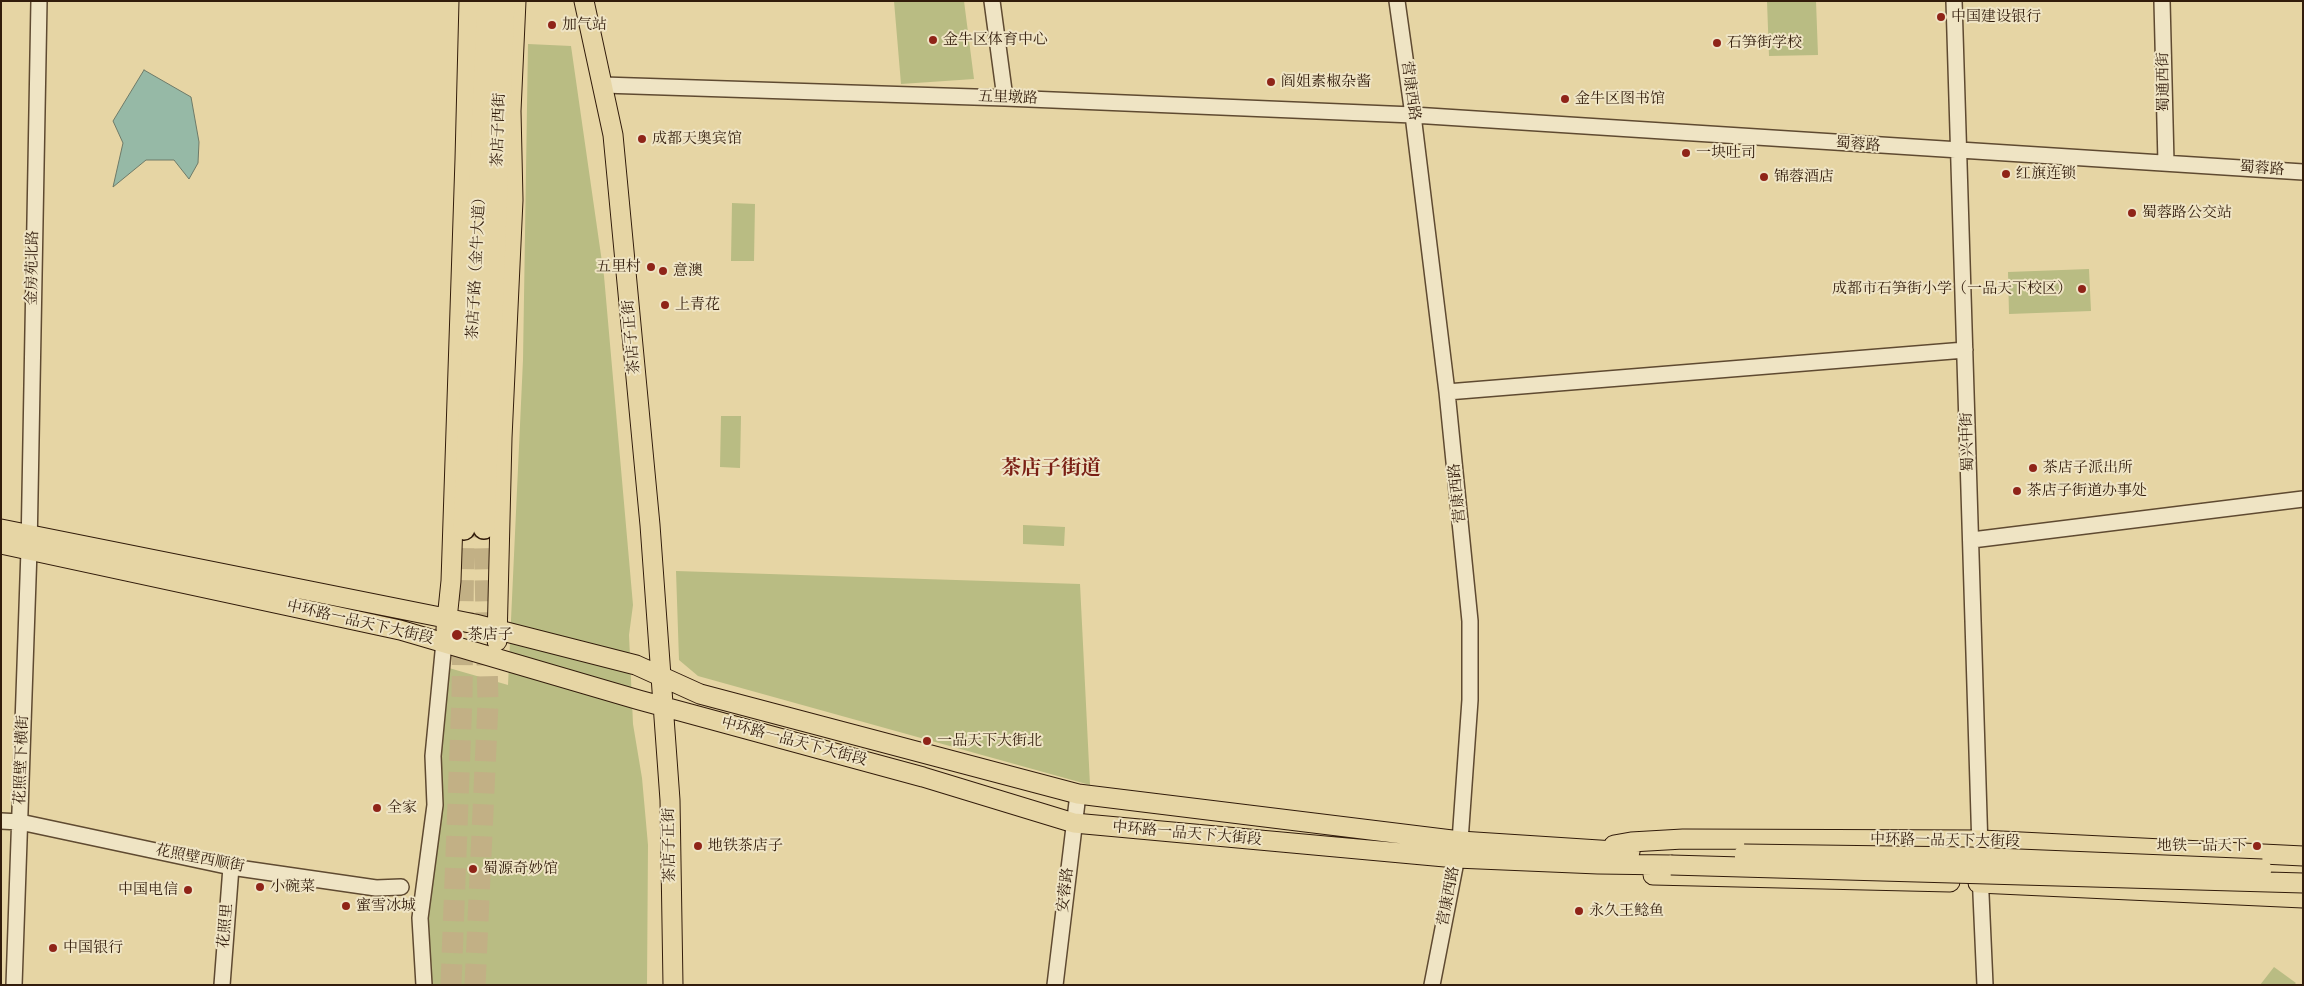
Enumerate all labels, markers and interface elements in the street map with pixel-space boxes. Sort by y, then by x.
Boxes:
place label: 中国建设银行 [1951,8,2041,26]
marker: 中国建设银行 [1935,11,1947,23]
place label: 加气站 [562,16,607,34]
marker: 加气站 [546,19,558,31]
place label: 金牛区体育中心 [943,31,1048,49]
marker: 金牛区体育中心 [927,34,939,46]
place label: 石笋街学校 [1727,34,1802,52]
marker: 石笋街学校 [1711,37,1723,49]
street label: 蜀通西街 [2154,52,2174,112]
street label: 营康西路 [1397,60,1423,122]
place label: 阎姐素椒杂酱 [1281,73,1371,91]
marker: 阎姐素椒杂酱 [1265,76,1277,88]
street label: 五里墩路 [978,88,1038,108]
place label: 金牛区图书馆 [1575,90,1665,108]
street label: 茶店子西街 [489,92,509,168]
marker: 金牛区图书馆 [1559,93,1571,105]
place label: 成都天奥宾馆 [652,130,742,148]
marker: 成都天奥宾馆 [636,133,648,145]
street label: 蜀蓉路 [1835,134,1881,156]
place label: 一块吐司 [1696,144,1756,162]
marker: 一块吐司 [1680,147,1692,159]
street label: 蜀蓉路 [2239,158,2285,180]
place label: 红旗连锁 [2016,165,2076,183]
place label: 锦蓉酒店 [1774,168,1834,186]
marker: 红旗连锁 [2000,168,2012,180]
marker: 锦蓉酒店 [1758,171,1770,183]
street label: 茶店子路（金牛大道） [464,190,490,340]
place label: 蜀蓉路公交站 [2142,204,2232,222]
marker: 蜀蓉路公交站 [2126,207,2138,219]
street label: 金房苑北路 [23,230,43,306]
place label: 五里村 [596,258,641,276]
marker: 五里村 [645,261,657,273]
place label: 意澳 [673,262,703,280]
marker: 意澳 [657,265,669,277]
place label: 成都市石笋街小学（一品天下校区） [1832,280,2072,298]
marker: 成都市石笋街小学（一品天下校区） [2076,283,2088,295]
place label: 上青花 [675,296,720,314]
street label: 茶店子正街 [620,299,644,375]
marker: 上青花 [659,299,671,311]
street label: 蜀兴中街 [1958,412,1978,472]
district label: 茶店子街道 [1001,457,1101,481]
place label: 茶店子派出所 [2043,459,2133,477]
street label: 营康西路 [1446,462,1470,524]
marker: 茶店子派出所 [2027,462,2039,474]
place label: 茶店子街道办事处 [2027,482,2147,500]
marker: 茶店子街道办事处 [2011,485,2023,497]
street label: 中环路一品天下大街段 [285,597,435,649]
place label: 茶店子 [468,626,513,644]
marker: 茶店子 [450,628,464,642]
street label: 中环路一品天下大街段 [719,714,869,770]
street label: 花照壁下横街 [11,715,33,805]
place label: 一品天下大街北 [937,732,1042,750]
marker: 一品天下大街北 [921,735,933,747]
place label: 全家 [387,799,417,817]
marker: 全家 [371,802,383,814]
street label: 茶店子正街 [660,807,680,883]
street label: 中环路一品天下大街段 [1112,818,1262,850]
street label: 中环路一品天下大街段 [1870,831,2020,851]
place label: 地铁茶店子 [708,837,783,855]
place label: 地铁一品天下 [2157,837,2247,855]
marker: 地铁茶店子 [692,840,704,852]
marker: 地铁一品天下 [2251,840,2263,852]
street label: 花照壁西顺街 [154,842,246,876]
place label: 蜀源奇妙馆 [483,860,558,878]
marker: 蜀源奇妙馆 [467,863,479,875]
street label: 营康西路 [1434,865,1464,927]
street label: 安蓉路 [1054,867,1078,913]
place label: 小碗菜 [270,878,315,896]
place label: 中国电信 [118,881,178,899]
marker: 小碗菜 [254,881,266,893]
marker: 中国电信 [182,884,194,896]
place label: 蜜雪冰城 [356,897,416,915]
marker: 蜜雪冰城 [340,900,352,912]
place label: 永久王鲶鱼 [1589,902,1664,920]
street label: 花照里 [215,903,237,949]
marker: 永久王鲶鱼 [1573,905,1585,917]
place label: 中国银行 [63,939,123,957]
marker: 中国银行 [47,942,59,954]

